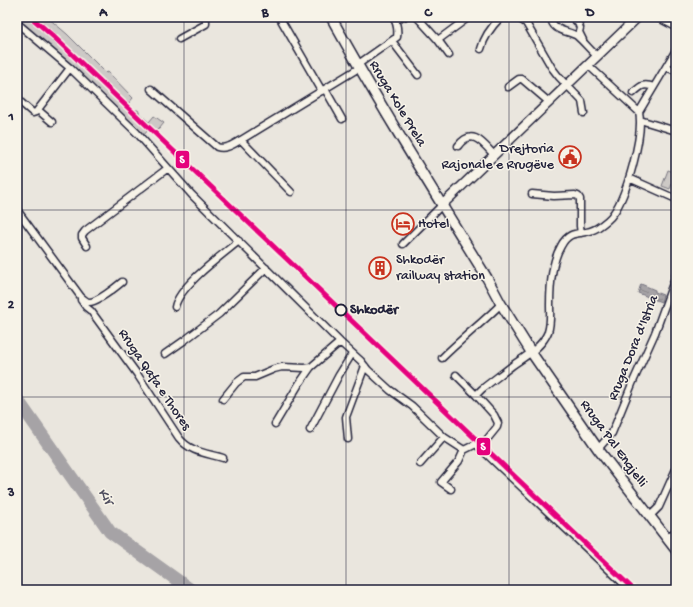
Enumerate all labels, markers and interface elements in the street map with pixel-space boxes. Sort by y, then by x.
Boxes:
text: A [98,6,108,21]
text: B [261,6,270,21]
text: C [423,6,433,21]
text: D [585,6,595,21]
street label: Rruga Kole Prela [365,58,430,151]
text: 1 [7,110,14,125]
place label: Drejtoria Rajonale e Rrugëve [442,141,555,174]
public building icon: Drejtoria Rajonale e Rrugëve [557,144,583,170]
line badge: S [175,150,190,169]
text: S [179,155,185,167]
hotel icon: Hotel [390,211,416,237]
place label: Hotel [418,216,449,233]
place label: Shkodër railway station [396,252,485,285]
building icon: Shkodër railway station [367,255,393,281]
street label: Rruga Dora d'Istria [605,292,663,403]
text: 2 [8,298,15,313]
place label: Shkodër [350,302,400,319]
marker: Shkodër [334,303,348,317]
street label: Rruga Qafa e Thores [114,326,195,435]
street label: Rruga Pal Engjelli [576,397,650,491]
line badge: S [476,437,491,456]
text: S [480,442,486,454]
water label: Kir [93,485,119,511]
text: 3 [7,486,15,501]

